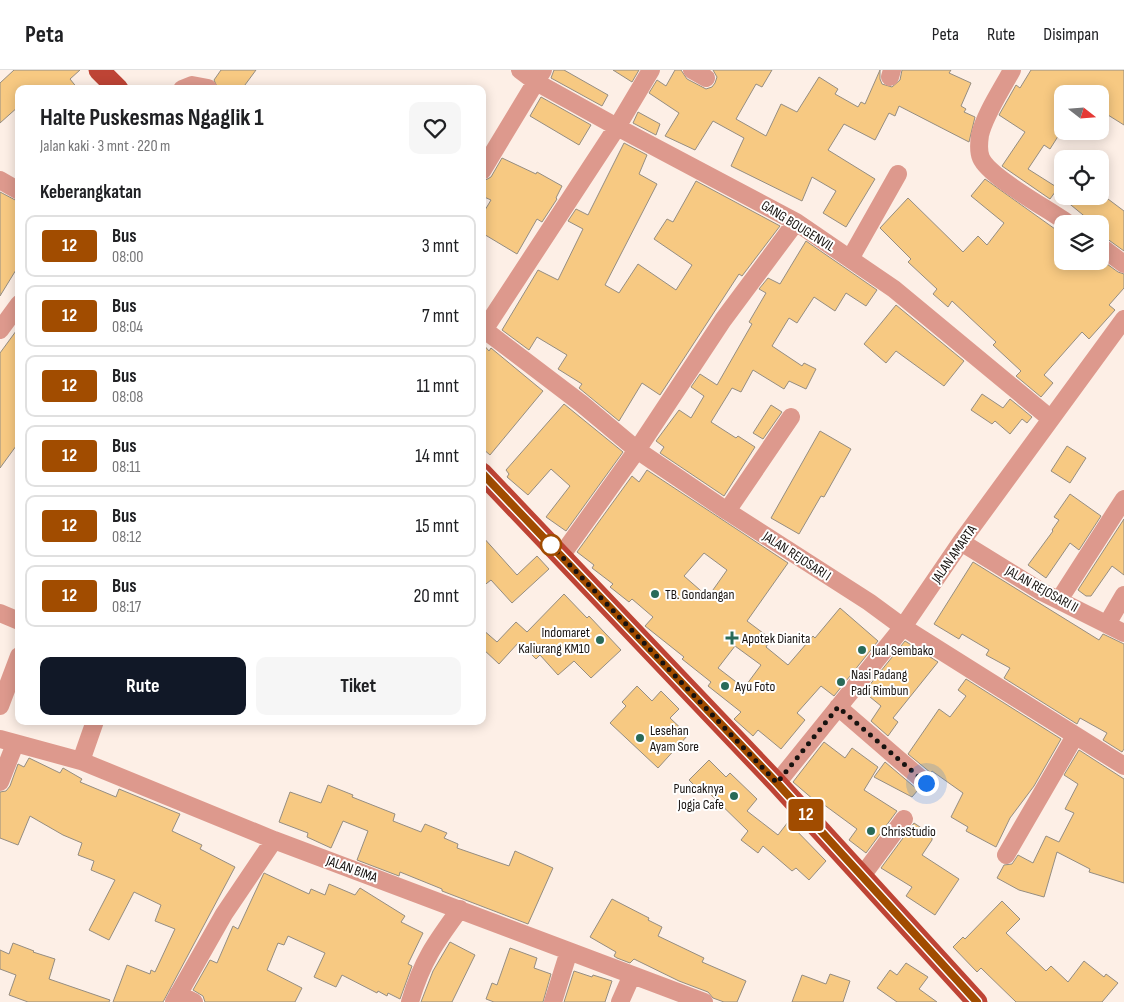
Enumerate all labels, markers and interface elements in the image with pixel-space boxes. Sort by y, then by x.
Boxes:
text: Peta [25,20,64,49]
text: Peta [932,24,959,45]
text: Rute [987,24,1015,45]
text: Disimpan [1043,24,1099,45]
north arrow [1054,85,1109,140]
map controls [1054,85,1109,270]
button: heart [409,102,461,154]
text: Halte Puskesmas Ngaglik 1 [40,103,264,132]
text: Jalan kaki · 3 mnt · 220 m [40,137,170,156]
button: locate [1054,150,1109,205]
text: Keberangkatan [40,181,142,204]
street label: GANG BOUGENVIL [758,197,838,255]
button: layers [1054,215,1109,270]
text: Bus [112,225,137,248]
text: 12 [62,235,77,256]
text: 3 mnt [422,235,459,258]
text: 08:00 [112,248,143,267]
text: Bus [112,295,137,318]
text: 12 [62,305,77,326]
text: 7 mnt [422,305,459,328]
text: 08:04 [112,318,143,337]
text: Bus [112,365,137,388]
text: 12 [62,375,77,396]
text: 11 mnt [416,375,459,398]
text: 08:08 [112,388,143,407]
text: Bus [112,435,137,458]
text: 12 [62,445,77,466]
text: 14 mnt [415,445,459,468]
text: 08:11 [112,458,140,477]
text: Bus [112,505,137,528]
text: 12 [62,515,77,536]
text: 15 mnt [415,515,459,538]
street label: JALAN AMARTA [927,521,981,587]
street label: JALAN REJOSARI I [759,527,834,584]
text: 08:12 [112,528,142,547]
unlabelled marker [540,534,562,556]
street label: JALAN REJOSARI II [1002,562,1081,616]
text: Bus [112,575,137,598]
text: 12 [62,585,77,606]
text: 20 mnt [413,585,459,608]
place label: TB. Gondangan [665,586,734,603]
marker: TB. Gondangan [649,588,661,600]
text: 08:17 [112,598,141,617]
place label: Indomaret Kaliurang KM10 [518,624,590,657]
place label: Apotek Dianita [741,630,810,647]
marker: Apotek Dianita [726,632,738,644]
marker: Indomaret Kaliurang KM10 [594,634,606,646]
place label: Jual Sembako [871,642,934,659]
marker: Jual Sembako [856,644,868,656]
button: Rute [40,657,246,715]
button: Tiket [256,657,461,715]
place label: Nasi Padang Padi Rimbun [851,666,909,699]
marker: Nasi Padang Padi Rimbun [835,676,847,688]
place label: Ayu Foto [734,678,775,695]
marker: Ayu Foto [719,680,731,692]
place label: Lesehan Ayam Sore [649,722,699,755]
marker: Lesehan Ayam Sore [634,732,646,744]
your location [914,771,939,796]
place label: Puncaknya Jogja Cafe [674,780,724,813]
marker: Puncaknya Jogja Cafe [728,790,740,802]
line badge: 12 [784,799,828,831]
text: 12 [798,804,814,825]
place label: ChrisStudio [881,823,936,840]
marker: ChrisStudio [865,825,877,837]
street label: JALAN BIMA [323,852,381,886]

